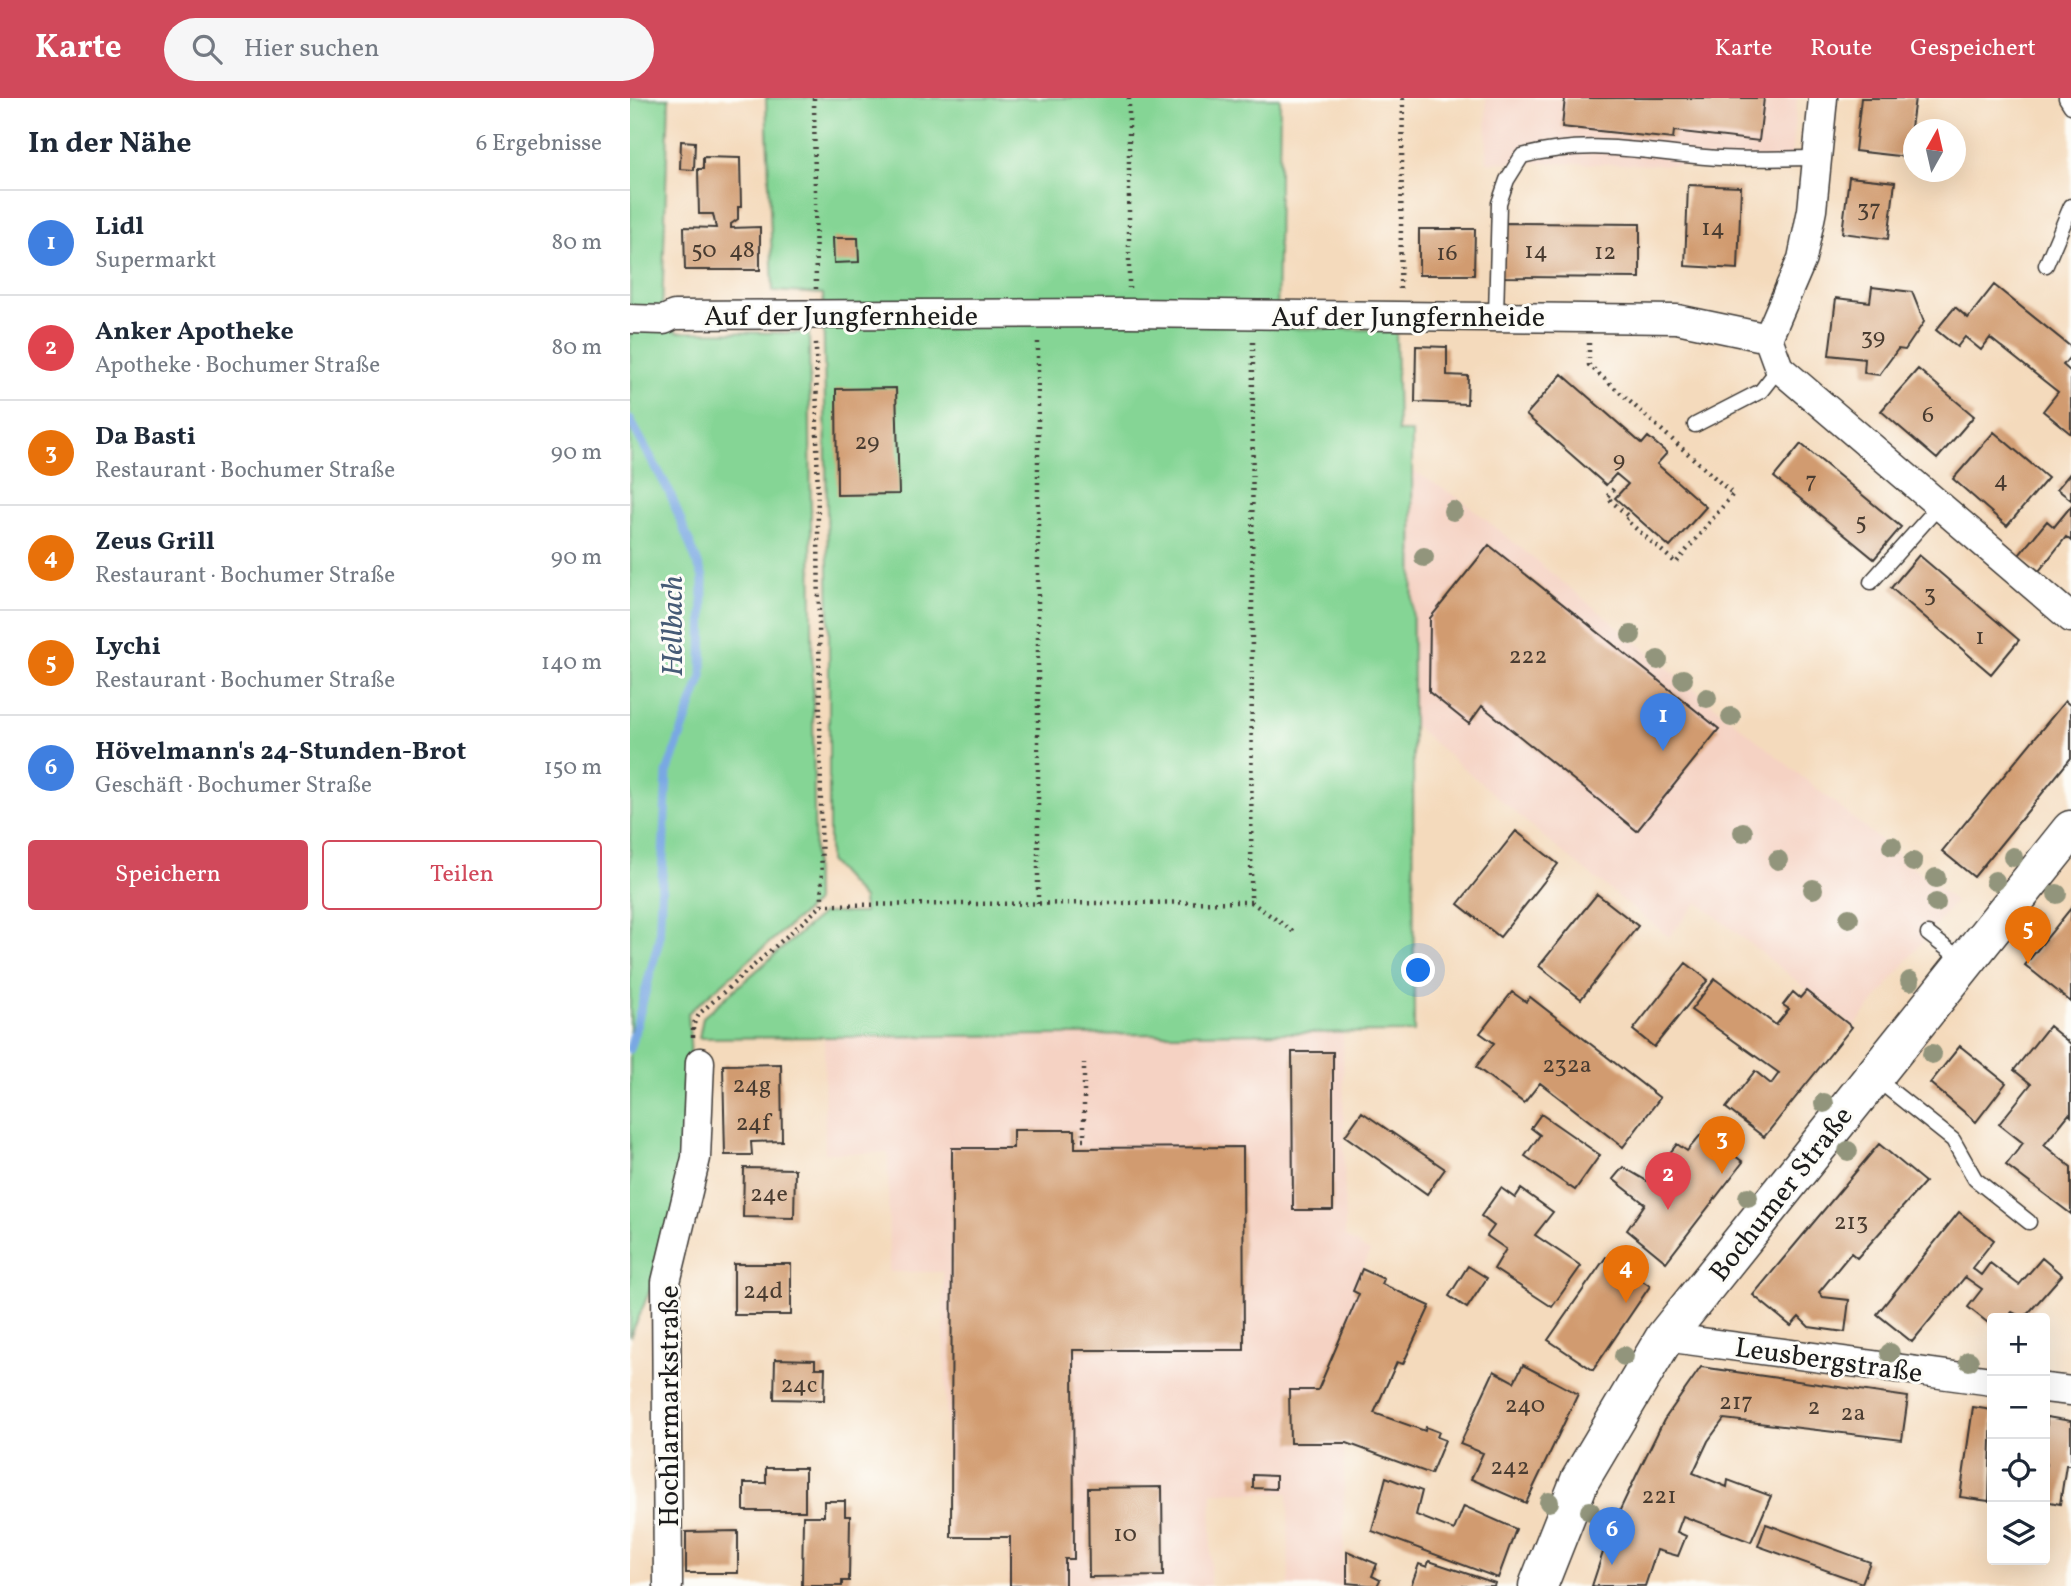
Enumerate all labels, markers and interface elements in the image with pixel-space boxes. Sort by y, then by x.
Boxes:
search box [164,18,654,81]
text: Karte [35,26,122,72]
icon: search [188,30,226,68]
text: Hier suchen [244,31,380,67]
text: Karte [1715,32,1772,66]
text: Route [1810,32,1872,66]
text: Gespeichert [1910,32,2036,66]
north arrow [1903,119,1966,182]
text: In der Nähe [28,123,192,165]
text: 6 Ergebnisse [476,128,602,160]
house number: 37 [1857,193,1881,227]
text: Lidl [95,209,144,245]
house number: 14 [1701,212,1725,246]
text: 1 [46,227,56,259]
text: 80 m [552,227,602,259]
house number: 50 [691,234,717,268]
house number: 48 [729,234,755,268]
house number: 14 [1524,235,1548,269]
house number: 12 [1594,236,1616,270]
house number: 16 [1436,237,1458,271]
text: Supermarkt [95,245,216,277]
street label: Auf der Jungfernheide [704,298,978,337]
street label: Auf der Jungfernheide [1271,299,1545,338]
text: Anker Apotheke [95,314,294,350]
house number: 39 [1861,321,1885,355]
text: 2 [45,332,57,364]
text: 80 m [552,332,602,364]
text: Apotheke · Bochumer Straße [95,350,380,382]
house number: 6 [1922,399,1934,433]
text: Da Basti [95,419,196,455]
house number: 29 [854,426,880,460]
text: 3 [45,437,57,469]
text: 90 m [551,437,602,469]
house number: 9 [1613,444,1625,478]
text: Restaurant · Bochumer Straße [95,455,395,487]
house number: 4 [1994,464,2008,498]
house number: 7 [1805,465,1817,499]
house number: 5 [1855,506,1867,540]
text: Zeus Grill [95,524,215,560]
text: 4 [44,542,58,574]
text: 90 m [551,542,602,574]
text: Restaurant · Bochumer Straße [95,560,395,592]
water label: Hellbach [653,575,695,677]
house number: 3 [1924,578,1936,612]
house number: 1 [1975,621,1985,655]
text: Lychi [95,629,161,665]
house number: 222 [1509,640,1547,674]
text: 5 [45,647,57,679]
text: 140 m [541,647,602,679]
text: Restaurant · Bochumer Straße [95,665,395,697]
pin: 1 [1640,693,1686,751]
text: Hövelmann's 24-Stunden-Brot [95,734,466,770]
text: 6 [45,752,57,784]
text: 150 m [544,752,602,784]
text: Geschäft · Bochumer Straße [95,770,372,802]
button: Speichern [28,840,308,910]
button: Teilen [322,840,602,910]
pin: 5 [2005,906,2051,964]
your location [1401,953,1435,987]
house number: 232a [1542,1049,1592,1083]
house number: 24g [733,1069,771,1103]
street label: Bochumer Straße [1701,1099,1863,1290]
house number: 24f [736,1107,773,1141]
pin: 3 [1699,1116,1745,1174]
pin: 2 [1645,1152,1691,1210]
house number: 24e [750,1178,788,1212]
house number: 213 [1834,1206,1868,1240]
pin: 4 [1603,1245,1649,1303]
house number: 24d [743,1275,783,1309]
street label: Hochlarmarkstraße [651,1285,690,1527]
map controls [1987,1313,2050,1565]
button: + [1987,1313,2050,1376]
street label: Leusbergstraße [1732,1329,1925,1394]
house number: 24c [780,1369,818,1403]
button: − [1987,1376,2050,1439]
house number: 217 [1719,1386,1753,1420]
house number: 240 [1505,1389,1545,1423]
house number: 2 [1808,1391,1820,1425]
house number: 2a [1841,1397,1865,1431]
button: locate [1987,1439,2050,1502]
house number: 242 [1490,1451,1530,1485]
house number: 221 [1641,1480,1677,1514]
button: layers [1987,1502,2050,1565]
pin: 6 [1589,1507,1635,1565]
house number: 10 [1113,1518,1137,1552]

